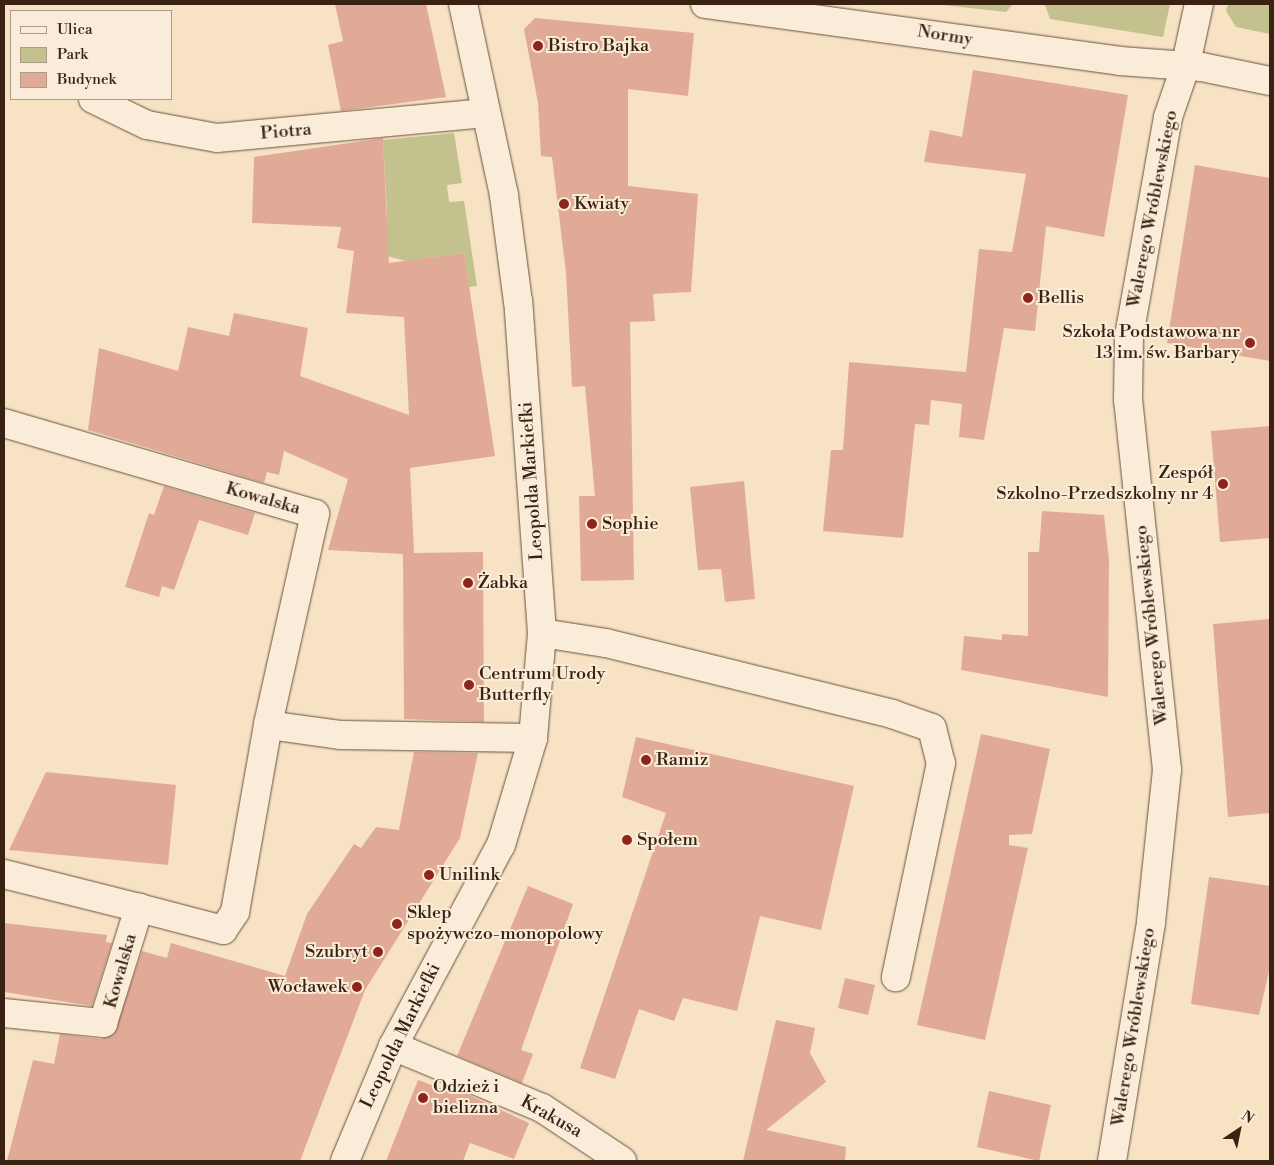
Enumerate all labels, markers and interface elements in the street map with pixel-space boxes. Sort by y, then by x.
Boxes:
legend [10,10,172,100]
text: Ulica [57,20,93,39]
street label: Normy [916,21,974,51]
place label: Bistro Bajka [548,35,649,57]
marker: Bistro Bajka [532,40,544,52]
text: Park [57,45,88,64]
text: Budynek [57,70,116,89]
street label: Walerego Wróblewskiego [1123,108,1183,310]
street label: Piotra [259,119,313,145]
place label: Kwiaty [574,193,629,215]
marker: Kwiaty [558,198,570,210]
place label: Bellis [1038,287,1084,309]
marker: Bellis [1022,292,1034,304]
place label: Szkoła Podstawowa nr 13 im. św. Barbary [1063,322,1240,364]
marker: Szkoła Podstawowa nr 13 im. św. Barbary [1244,337,1256,349]
street label: Leopolda Markiefki [516,401,548,561]
place label: Zespół Szkolno-Przedszkolny nr 4 [996,463,1213,506]
street label: Kowalska [223,478,303,520]
marker: Zespół Szkolno-Przedszkolny nr 4 [1217,478,1229,490]
place label: Sophie [602,513,659,535]
marker: Sophie [586,518,598,530]
street label: Walerego Wróblewskiego [1131,524,1173,726]
place label: Żabka [478,572,528,594]
marker: Żabka [462,577,474,589]
place label: Centrum Urody Butterfly [479,664,605,706]
marker: Centrum Urody Butterfly [463,679,475,691]
place label: Ramiz [656,749,708,771]
marker: Ramiz [640,754,652,766]
place label: Społem [637,829,698,851]
marker: Społem [621,834,633,846]
place label: Unilink [439,864,500,886]
marker: Unilink [423,869,435,881]
place label: Sklep spożywczo-monopolowy [407,903,603,946]
marker: Sklep spożywczo-monopolowy [391,918,403,930]
street label: Walerego Wróblewskiego [1108,926,1160,1128]
street label: Kowalska [100,931,142,1011]
place label: Szubryt [305,941,368,963]
marker: Szubryt [372,946,384,958]
street label: Leopolda Markiefki [356,960,446,1112]
place label: Wocławek [268,976,347,998]
marker: Wocławek [351,981,363,993]
place label: Odzież i bielizna [433,1077,499,1120]
street label: Krakusa [516,1091,586,1143]
marker: Odzież i bielizna [417,1092,429,1104]
north arrow [1214,1105,1264,1155]
text: N [1238,1107,1257,1128]

